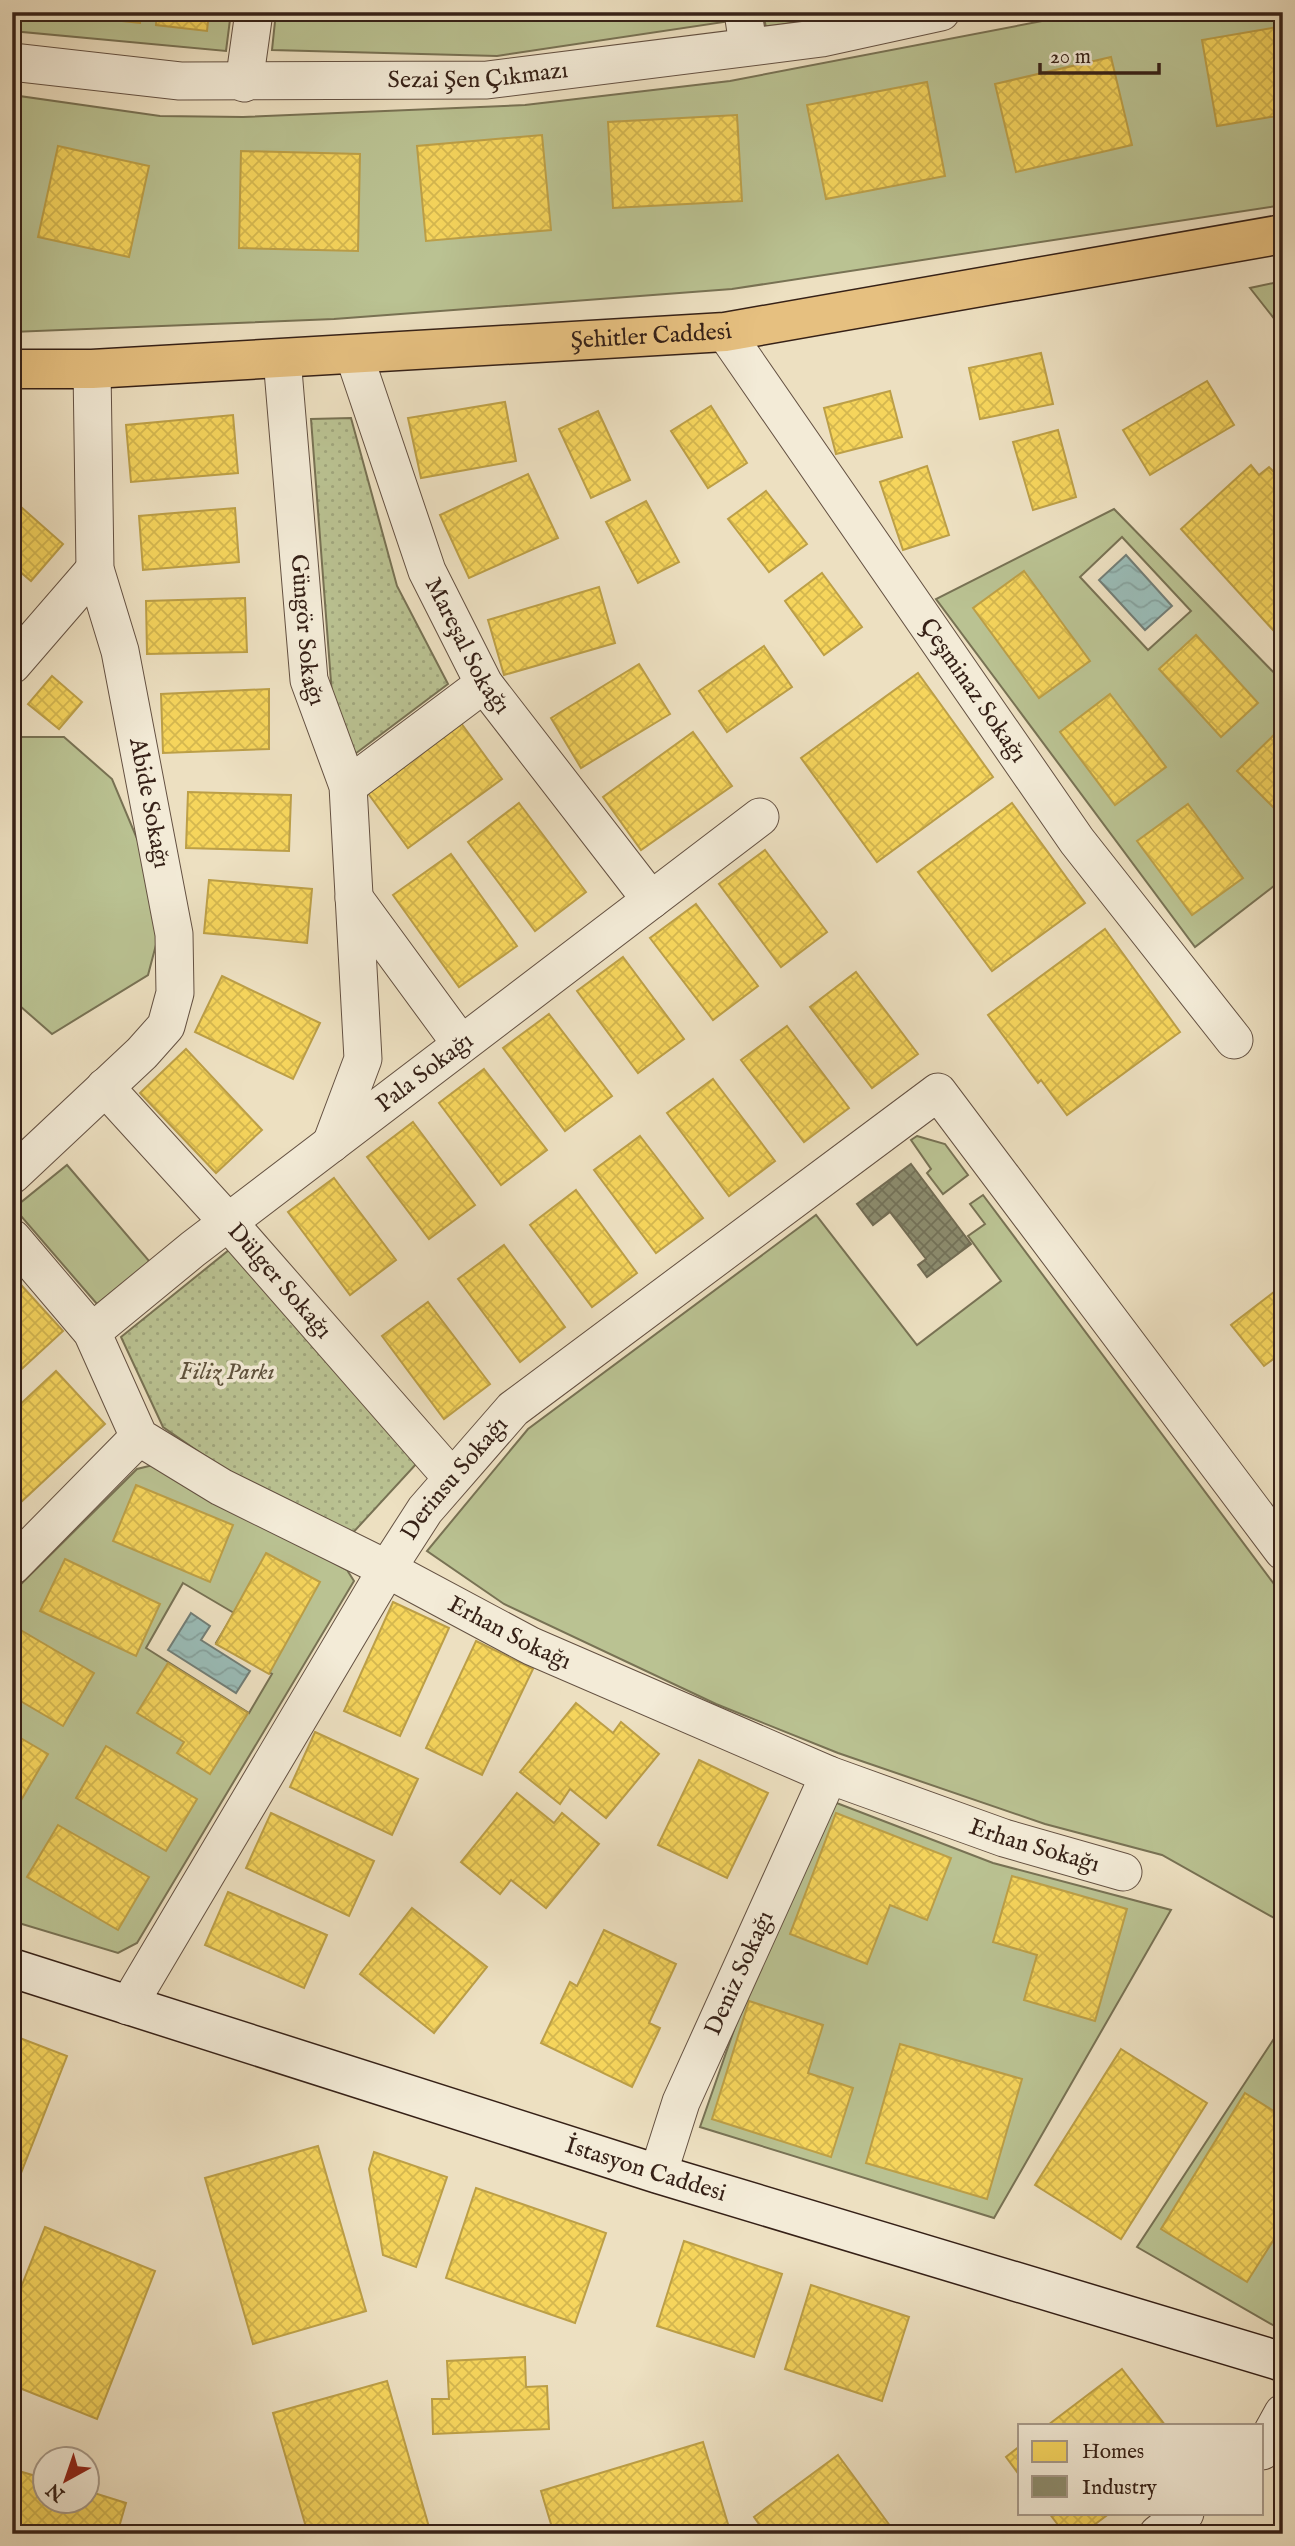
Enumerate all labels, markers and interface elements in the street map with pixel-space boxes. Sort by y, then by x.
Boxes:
scale bar [1040,32,1158,76]
text: 20 m [1050,44,1091,71]
street label: Sezai Şen Çıkmazı [388,55,570,96]
street label: Şehitler Caddesi [570,316,734,357]
street label: Güngör Sokağı [283,553,332,710]
street label: Mareşal Sokağı [417,572,517,720]
street label: Çeşminaz Sokağı [912,612,1034,769]
street label: Abide Sokağı [121,734,177,871]
street label: Pala Sokağı [370,1026,479,1119]
street label: Dülger Sokağı [220,1216,339,1345]
park label: Filiz Parkı [179,1357,275,1388]
street label: Derinsu Sokağı [394,1410,515,1546]
street label: Erhan Sokağı [442,1589,576,1677]
street label: Erhan Sokağı [965,1811,1103,1880]
street label: Deniz Sokağı [698,1906,781,2040]
street label: İstasyon Caddesi [561,2130,730,2209]
legend [1018,2424,1264,2514]
text: Homes [1082,2439,1144,2466]
north arrow [32,2444,102,2514]
text: Industry [1082,2475,1158,2502]
text: N [42,2477,71,2507]

